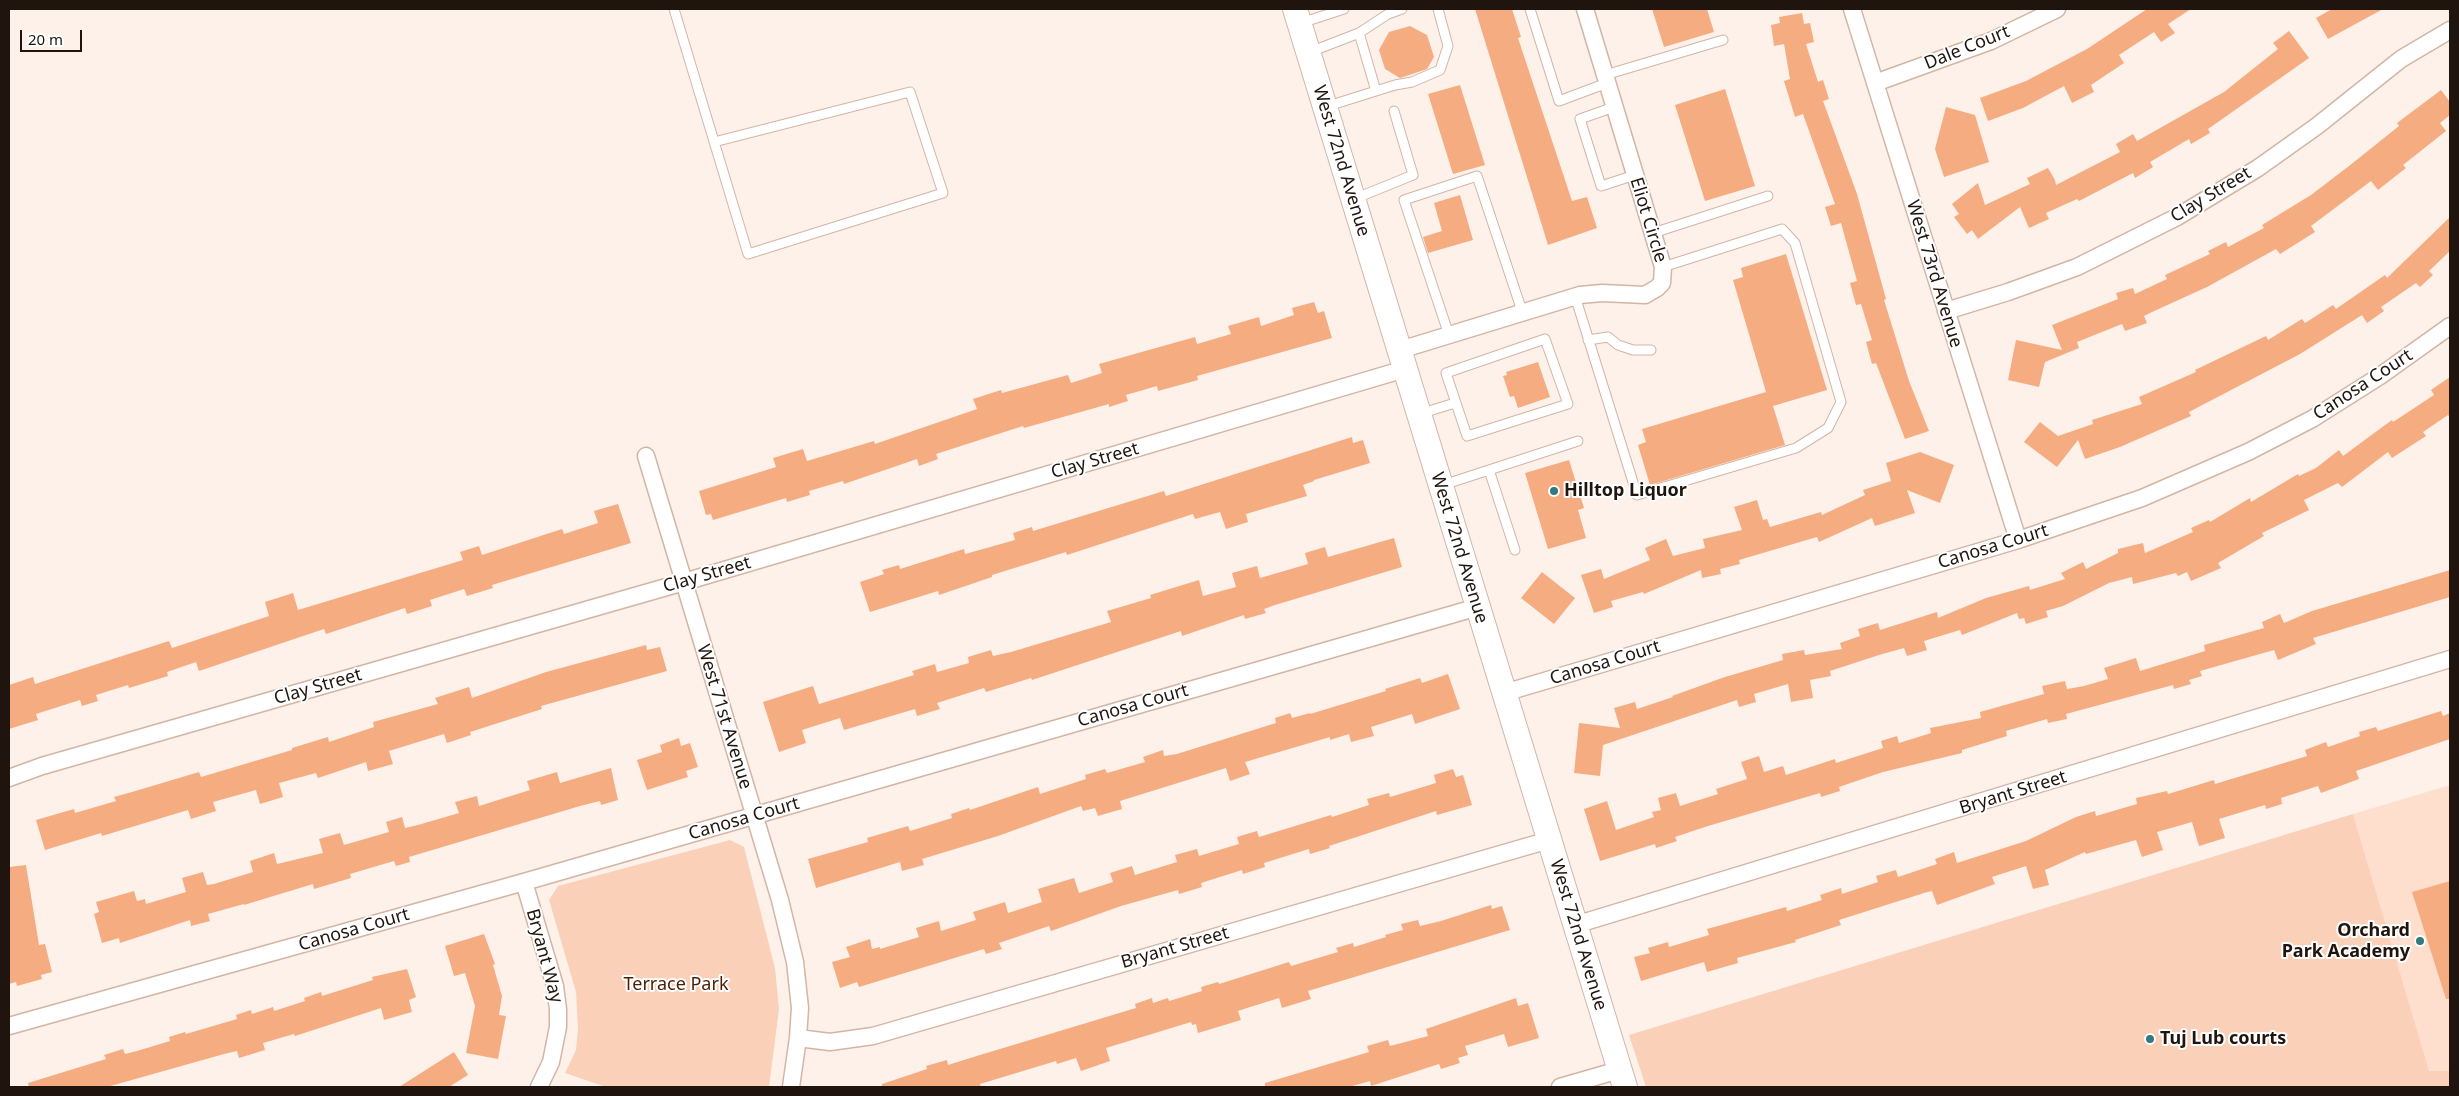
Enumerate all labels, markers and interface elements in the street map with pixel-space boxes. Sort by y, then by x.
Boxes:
scale bar [22,20,85,52]
street label: Dale Court [1921,21,2013,75]
text: 20 m [28,29,63,49]
street label: West 72nd Avenue [1308,83,1374,239]
street label: Clay Street [2167,163,2255,227]
street label: Eliot Circle [1625,175,1671,265]
street label: West 73rd Avenue [1901,198,1967,350]
street label: Canosa Court [2309,345,2417,425]
street label: Clay Street [1049,438,1141,484]
street label: West 72nd Avenue [1426,470,1492,626]
place label: Hilltop Liquor [1564,480,1687,502]
marker: Hilltop Liquor [1548,485,1560,497]
street label: Canosa Court [1935,520,2051,574]
street label: Clay Street [661,552,753,598]
street label: Canosa Court [1547,636,1663,690]
street label: West 71st Avenue [692,642,756,792]
street label: Clay Street [272,664,364,710]
street label: Canosa Court [1075,680,1191,732]
street label: Bryant Street [1957,766,2069,820]
street label: Canosa Court [686,793,802,845]
street label: West 72nd Avenue [1545,857,1611,1013]
street label: Canosa Court [296,904,412,956]
street label: Bryant Way [521,907,567,1005]
place label: Orchard Park Academy [2282,920,2410,962]
street label: Bryant Street [1119,922,1231,974]
marker: Orchard Park Academy [2414,935,2426,947]
park label: Terrace Park [623,974,729,996]
place label: Tuj Lub courts [2160,1028,2286,1050]
marker: Tuj Lub courts [2144,1033,2156,1045]

